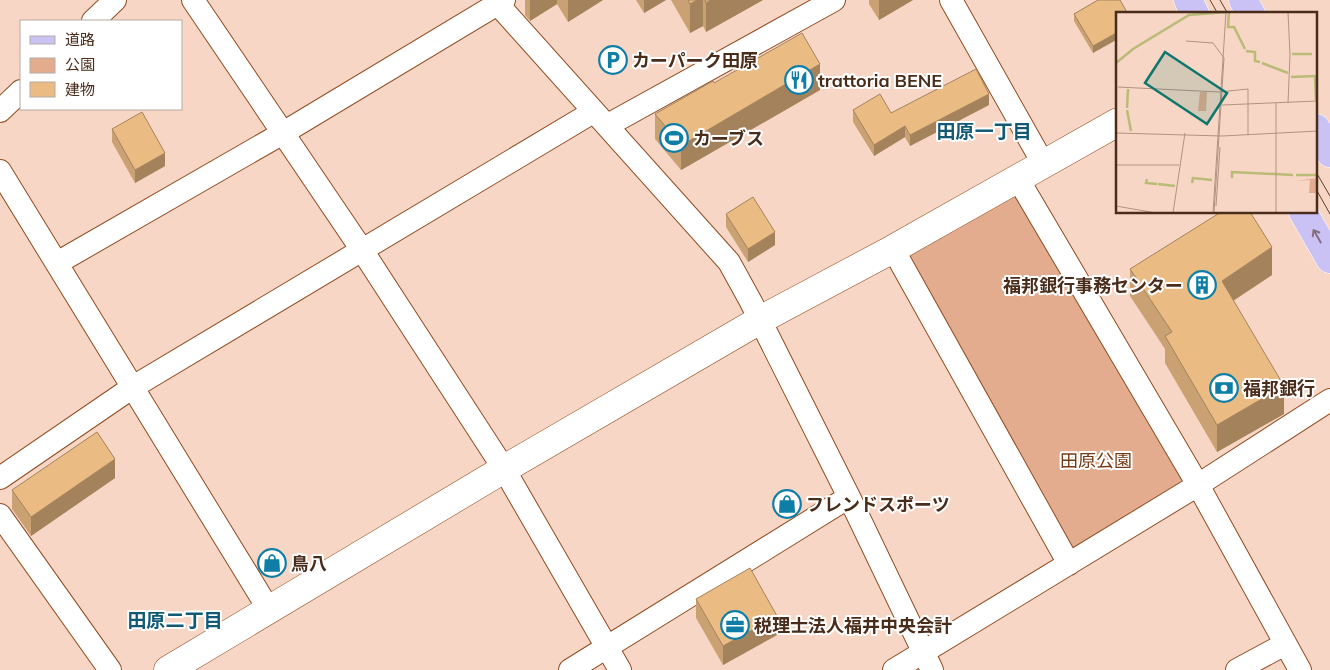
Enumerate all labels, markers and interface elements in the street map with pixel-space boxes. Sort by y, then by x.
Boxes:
inset map [1116,12,1318,214]
legend [20,20,182,110]
text: 道路 [65,30,95,49]
parking icon: カーパーク田原 [598,45,628,75]
place label: カーパーク田原 [632,49,758,72]
text: 公園 [65,55,95,74]
restaurant icon: trattoria BENE [784,65,814,95]
place label: trattoria BENE [818,69,942,92]
text: 建物 [65,80,95,99]
district label: 田原一丁目 [936,119,1032,143]
sports icon: カーブス [659,123,689,153]
place label: カーブス [693,127,764,150]
one-way arrow [1311,229,1321,244]
building icon: 福邦銀行事務センター [1187,270,1217,300]
place label: 福邦銀行事務センター [1003,274,1183,297]
bank icon: 福邦銀行 [1209,373,1239,403]
place label: 福邦銀行 [1243,377,1315,400]
park label: 田原公園 [1060,449,1132,472]
shop icon: フレンドスポーツ [772,489,802,519]
place label: フレンドスポーツ [806,493,950,516]
shop icon: 鳥八 [257,548,287,578]
place label: 鳥八 [291,552,327,575]
district label: 田原二丁目 [127,608,223,632]
office icon: 税理士法人福井中央会計 [720,610,750,640]
place label: 税理士法人福井中央会計 [754,614,952,637]

